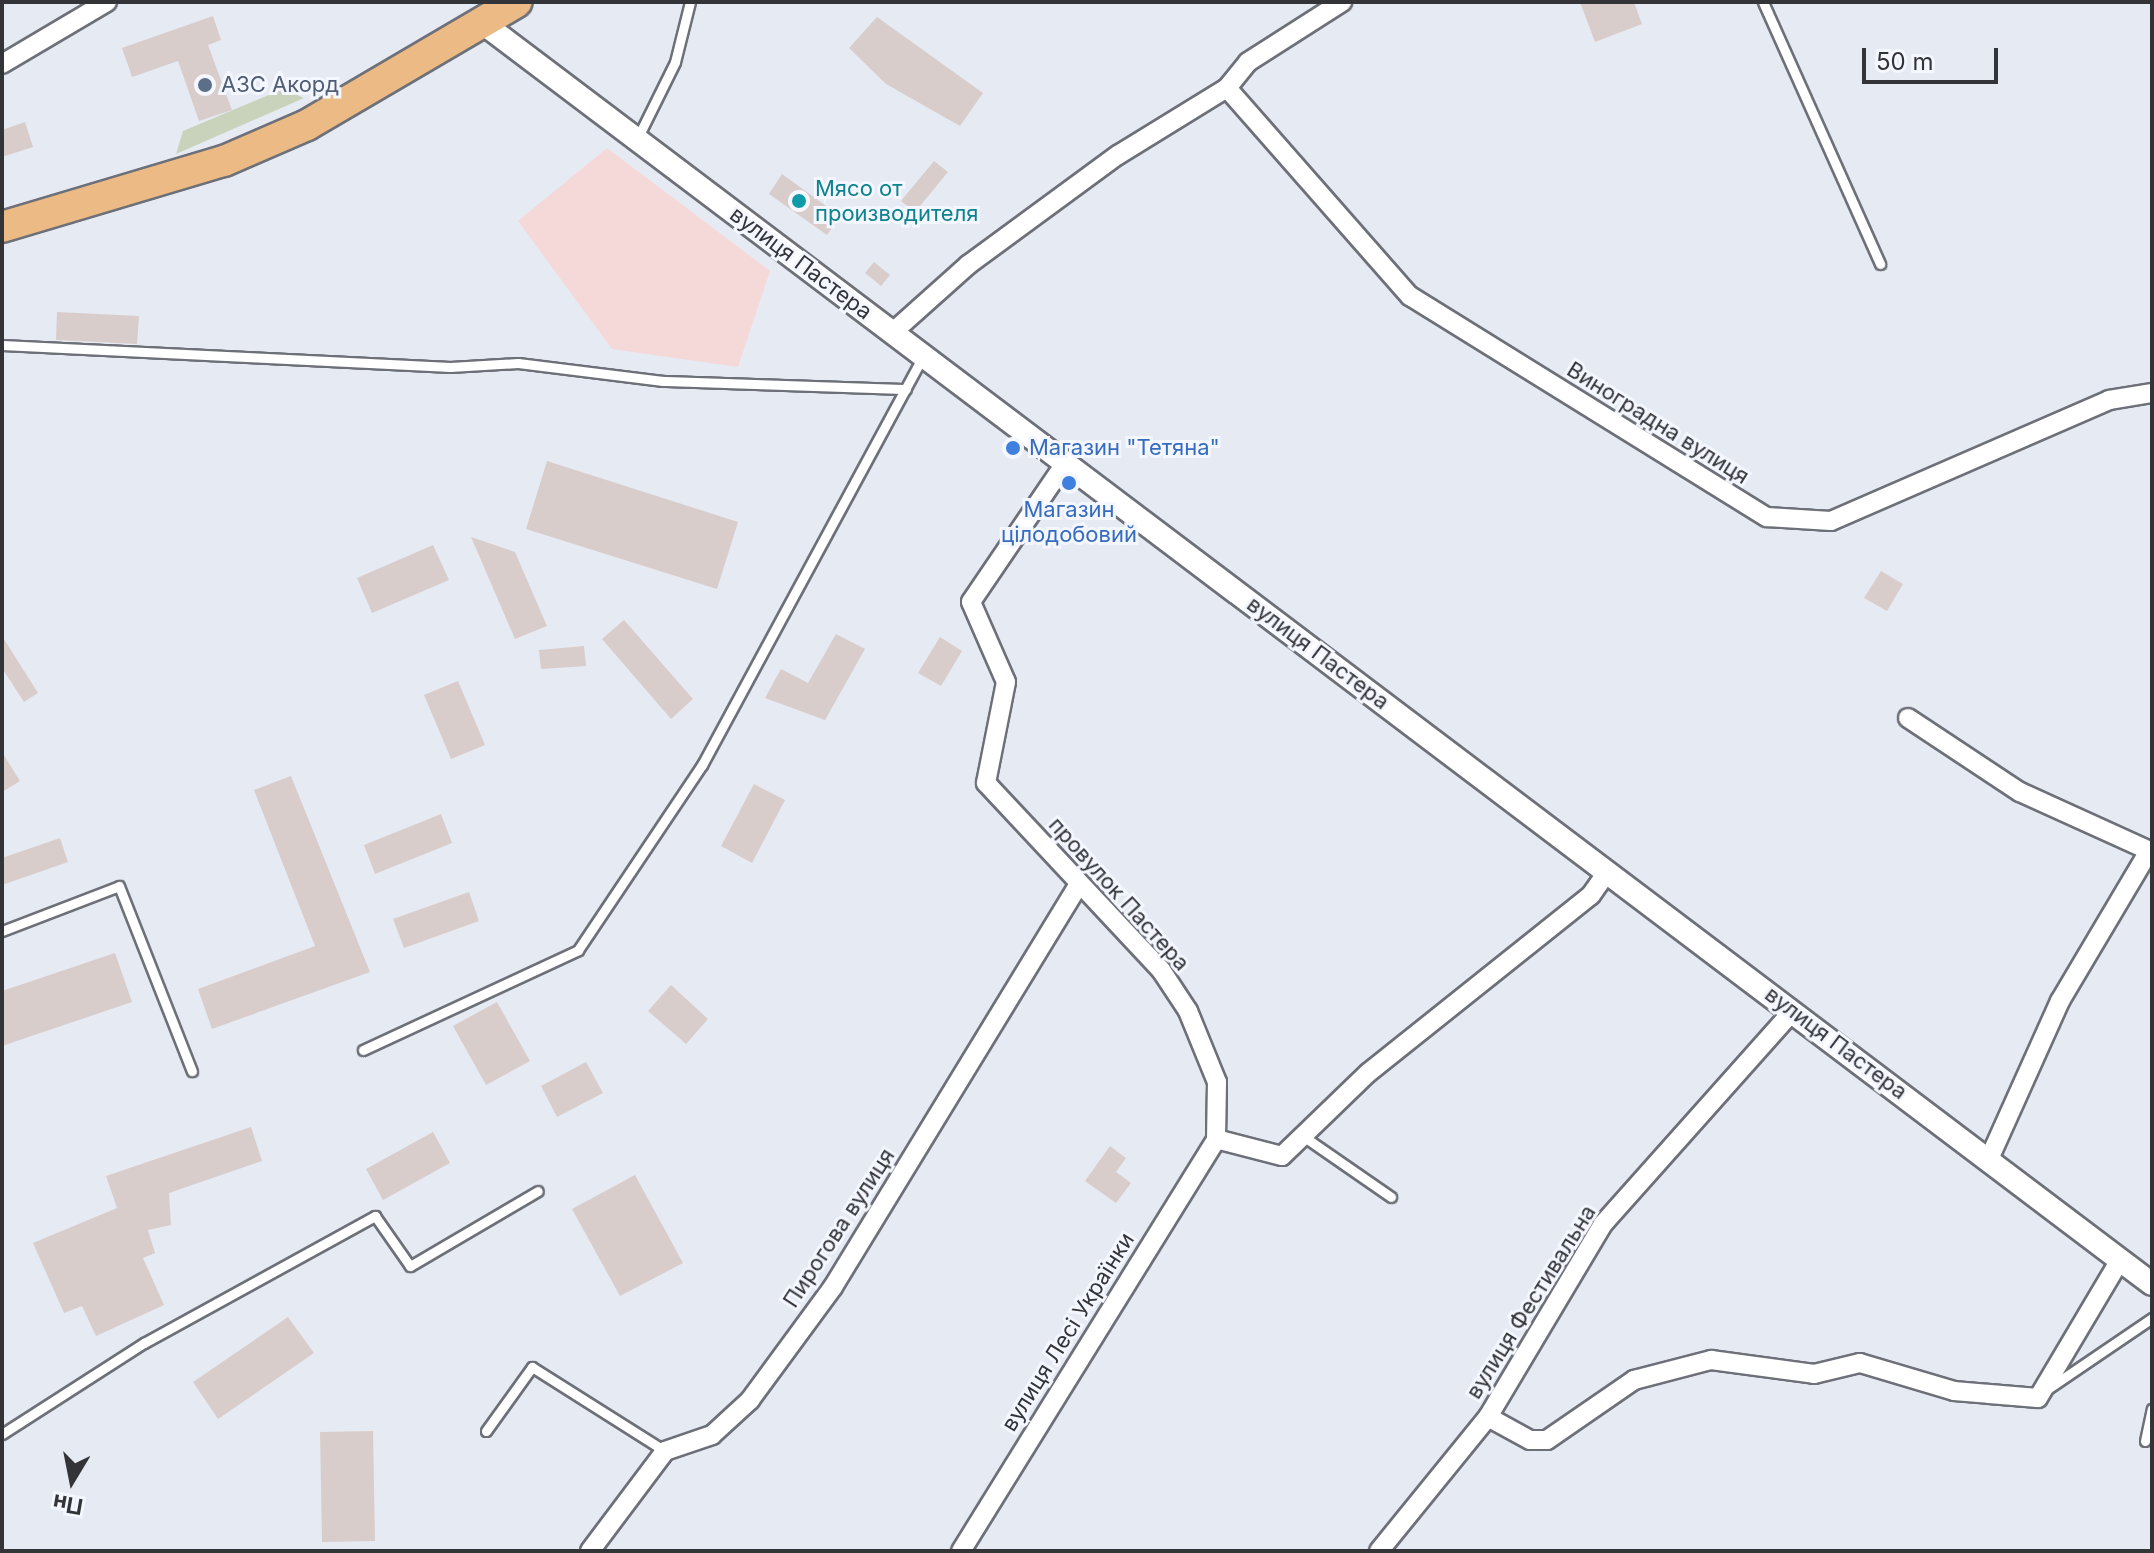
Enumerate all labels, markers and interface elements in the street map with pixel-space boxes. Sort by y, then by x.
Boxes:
scale bar [1866,32,2002,82]
text: 50 m [1876,47,1934,76]
place label: АЗС Акорд [221,72,339,98]
marker: АЗС Акорд [196,76,214,94]
place label: Мясо от производителя [815,175,978,226]
marker: Мясо от производителя [790,192,808,210]
street label: вулиця Пастера [725,201,877,325]
street label: Виноградна вулиця [1562,356,1754,490]
place label: Магазин "Тетяна" [1029,435,1220,461]
marker: Магазин "Тетяна" [1004,439,1022,457]
marker: Магазин цілодобовий [1060,474,1078,492]
place label: Магазин цілодобовий [1001,496,1137,548]
street label: вулиця Пастера [1242,591,1394,715]
street label: провулок Пастера [1043,812,1195,976]
street label: вулиця Пастера [1760,981,1912,1105]
street label: Пирогова вулиця [778,1144,900,1312]
street label: вулиця Фестивальна [1461,1200,1601,1404]
street label: вулиця Лесі Українки [996,1228,1140,1436]
north arrow [32,1441,112,1521]
text: Пн [51,1489,85,1520]

